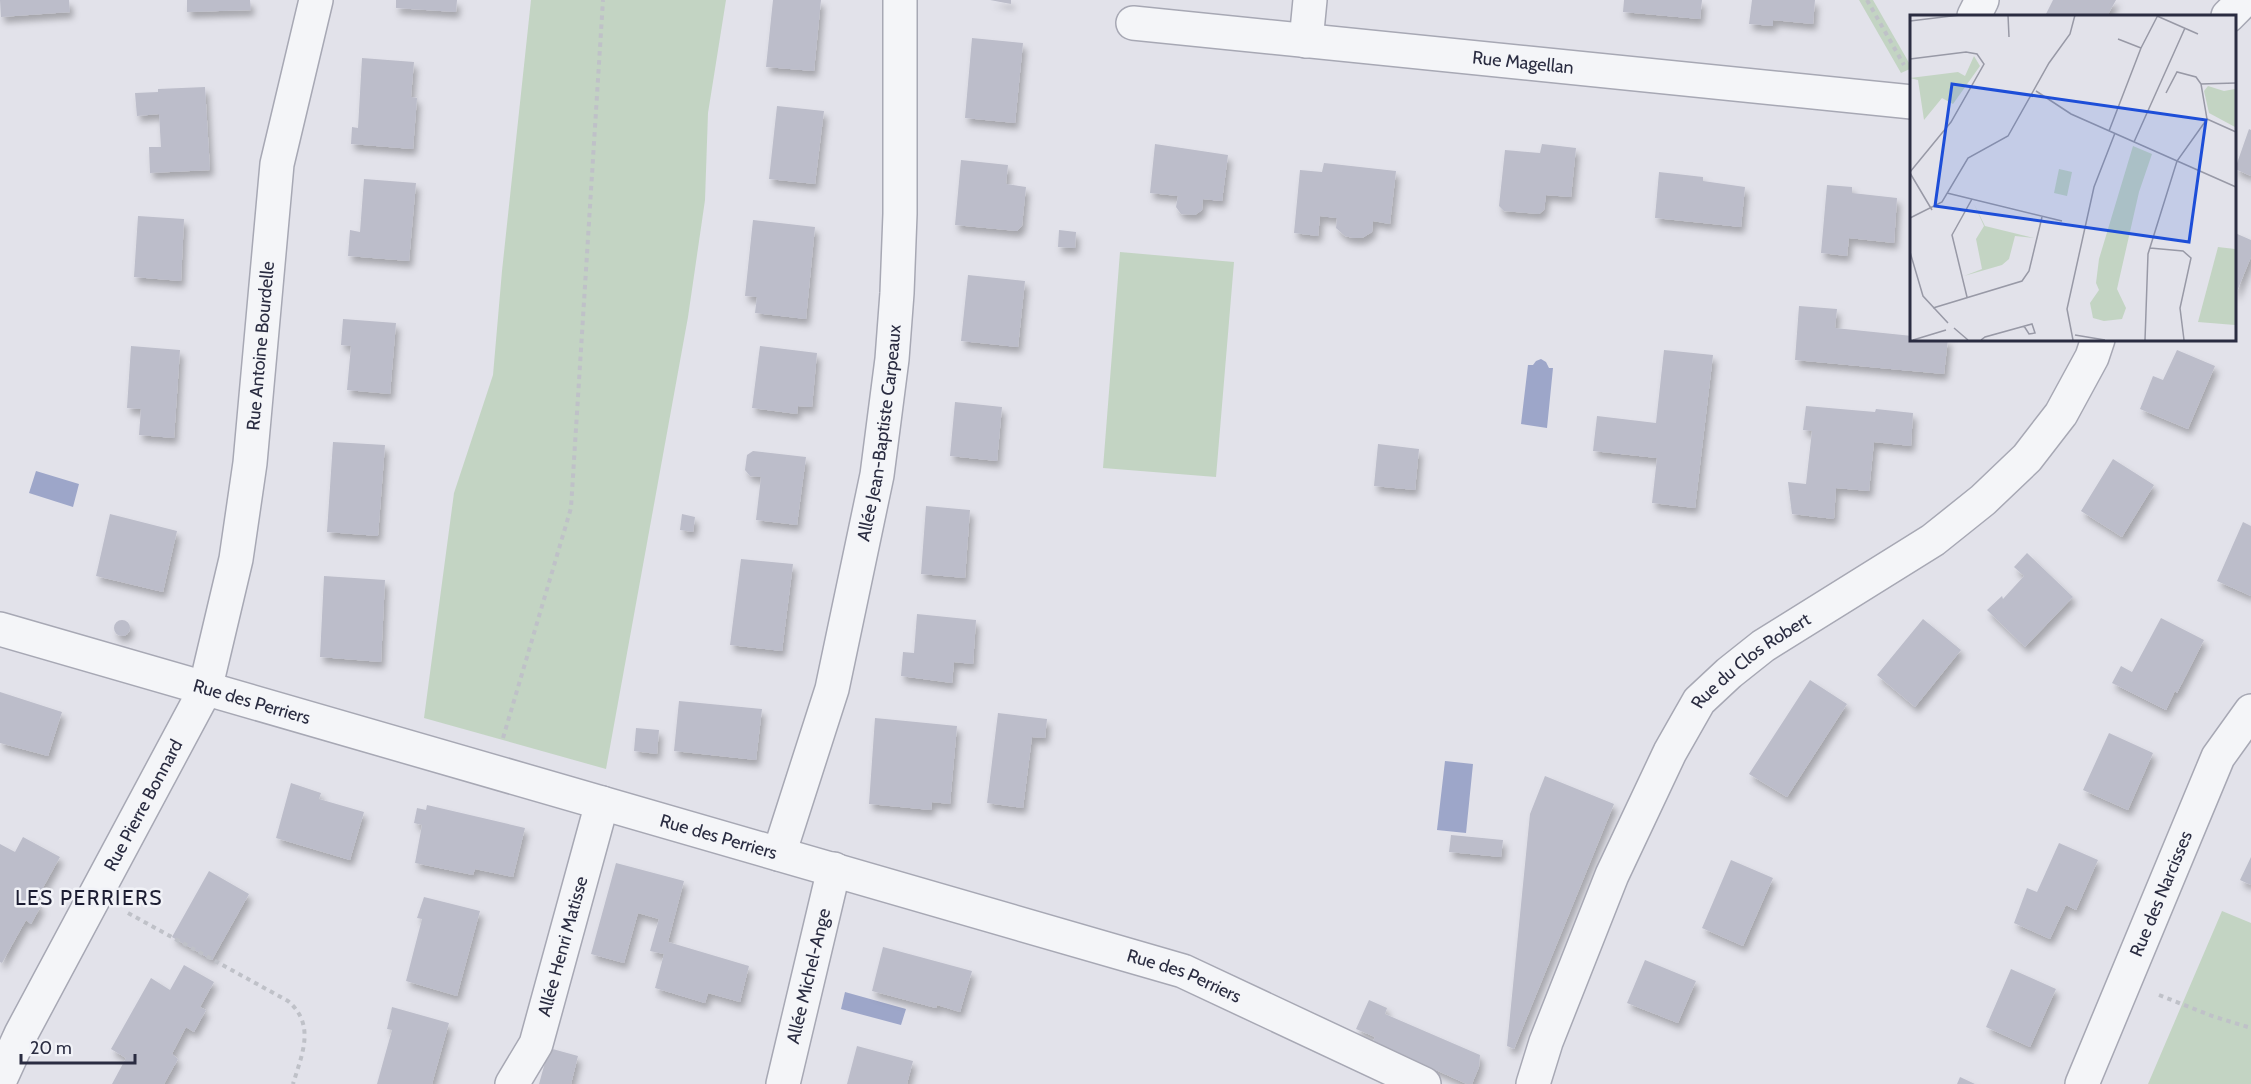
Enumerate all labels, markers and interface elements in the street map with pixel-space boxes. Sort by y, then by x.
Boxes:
inset map [1910,15,2236,340]
street label: Rue Magellan [1471,46,1575,79]
street label: Rue Antoine Bourdelle [242,260,279,431]
street label: Allée Jean-Baptiste Carpeaux [852,323,906,543]
street label: Rue du Clos Robert [1686,608,1815,712]
street label: Rue des Perriers [191,674,313,729]
street label: Rue Pierre Bonnard [99,736,187,875]
street label: Rue des Perriers [657,809,780,864]
street label: Rue des Narcisses [2125,828,2197,960]
street label: Allée Henri Matisse [533,874,592,1019]
district label: LES PERRIERS [15,885,163,910]
street label: Allée Michel-Ange [782,906,835,1046]
street label: Rue des Perriers [1124,944,1245,1008]
scale bar [21,1027,135,1065]
text: 20 m [30,1037,72,1059]

